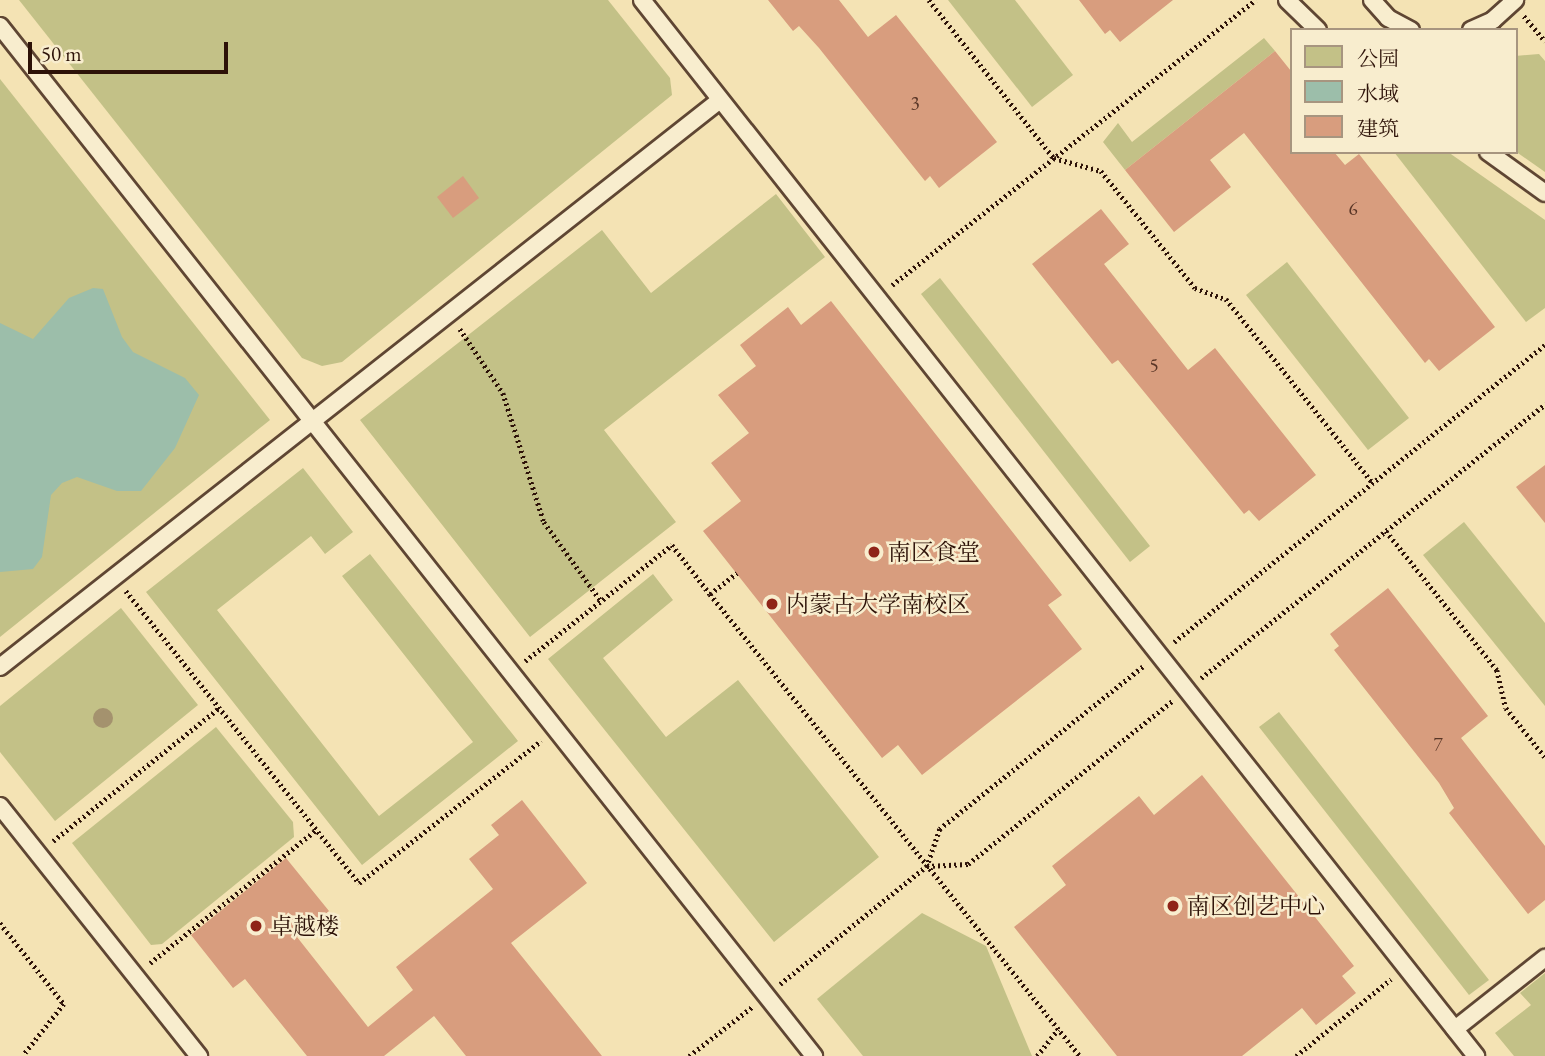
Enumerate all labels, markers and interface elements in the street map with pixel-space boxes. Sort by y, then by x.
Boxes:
scale bar [32,28,231,72]
legend [1290,28,1517,154]
text: 50 m [41,40,82,67]
text: 公园 [1357,45,1399,72]
text: 水域 [1357,80,1399,107]
house number: 3 [910,93,920,115]
text: 建筑 [1357,115,1399,142]
house number: 6 [1348,198,1358,220]
house number: 5 [1149,355,1159,377]
place label: 南区食堂 [888,538,980,566]
marker: 南区食堂 [866,544,882,560]
place label: 内蒙古大学南校区 [786,590,970,618]
marker: 内蒙古大学南校区 [764,596,780,612]
house number: 7 [1433,734,1443,756]
place label: 南区创艺中心 [1187,892,1325,920]
marker: 南区创艺中心 [1165,898,1181,914]
place label: 卓越楼 [270,912,339,940]
marker: 卓越楼 [248,918,264,934]

